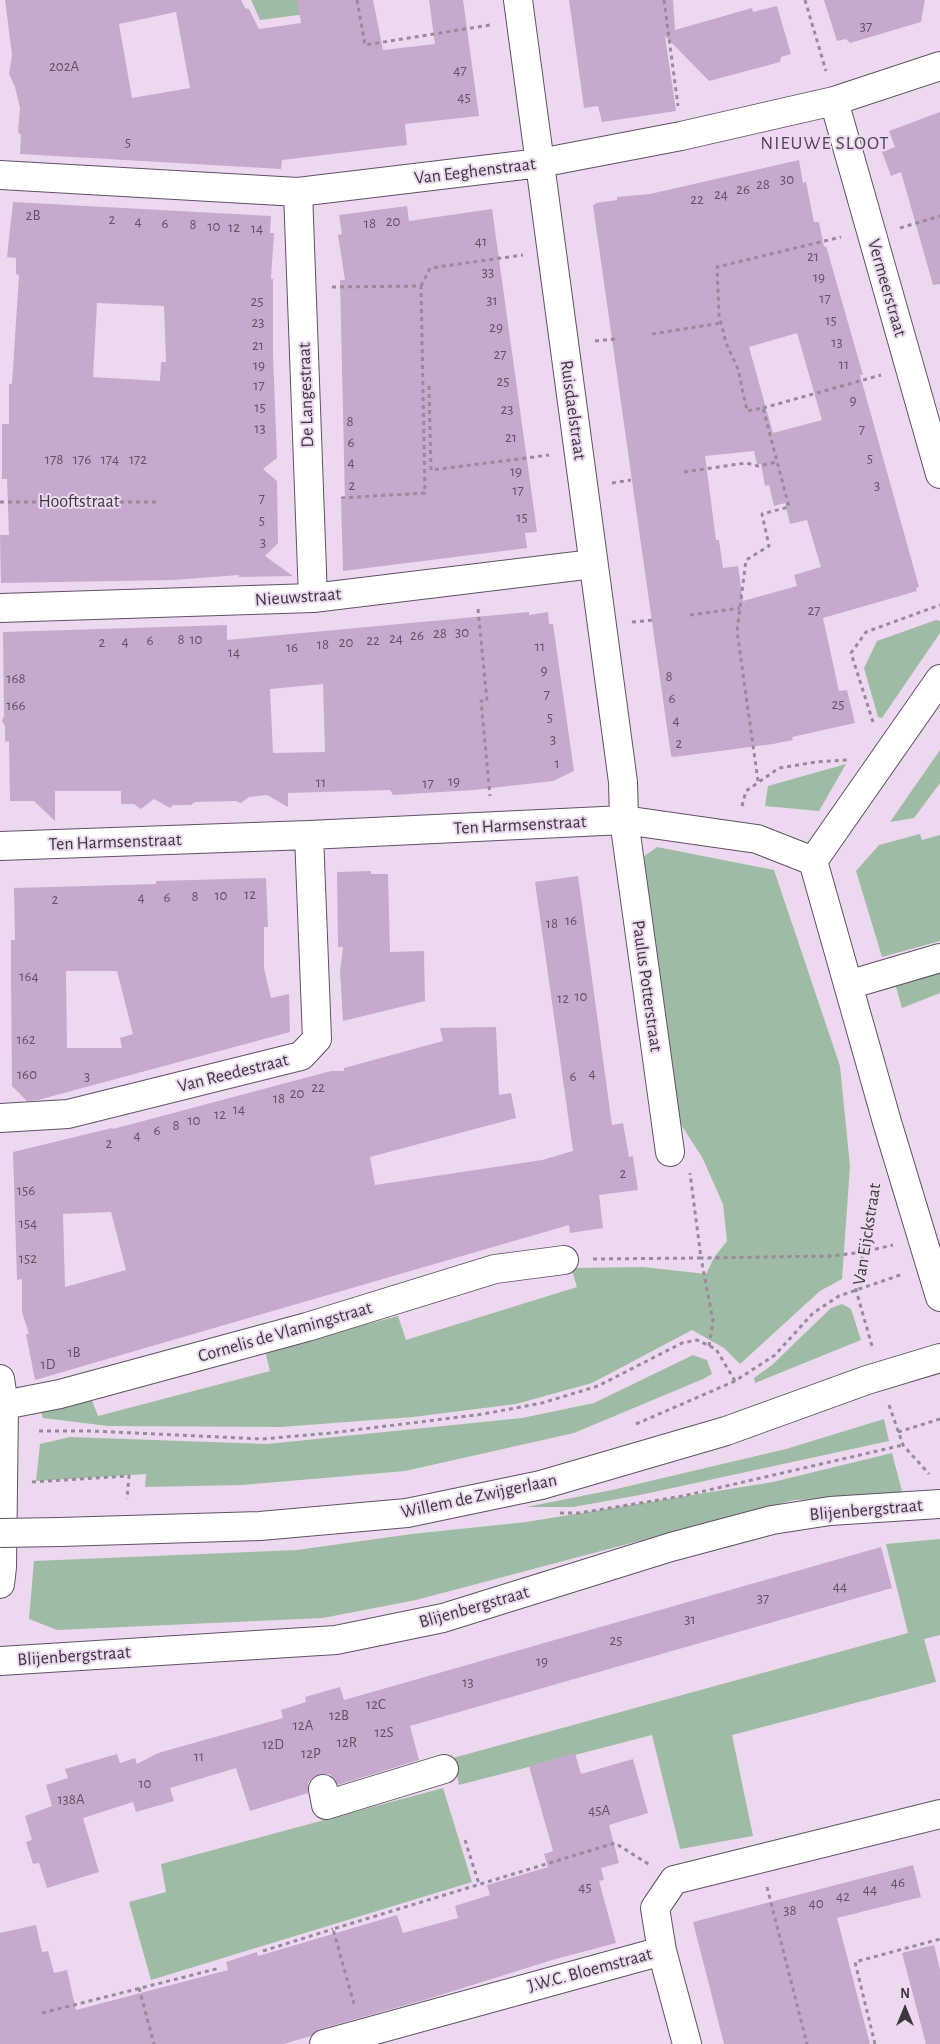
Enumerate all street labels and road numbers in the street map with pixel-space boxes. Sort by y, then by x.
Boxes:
street label: Van Eeghenstraat [413,153,537,189]
street label: Vermeerstraat [863,237,911,339]
street label: De Langestraat [293,342,319,448]
street label: Ruisdaelstraat [555,359,591,461]
street label: Hooftstraat [38,491,120,513]
street label: Nieuwstraat [254,583,342,611]
street label: Ten Harmsenstraat [453,811,587,839]
street label: Ten Harmsenstraat [48,829,182,855]
street label: Paulus Potterstraat [627,919,667,1053]
street label: Van Reedestraat [175,1049,291,1097]
street label: Van Eijckstraat [848,1181,886,1287]
street label: Cornelis de Vlamingstraat [196,1297,374,1367]
street label: Willem de Zwijgerlaan [399,1469,559,1523]
street label: Blijenbergstraat [809,1494,923,1526]
street label: Blijenbergstraat [417,1581,531,1633]
street label: Blijenbergstraat [17,1641,131,1671]
street label: J.W.C. Bloemstraat [525,1943,655,1997]

